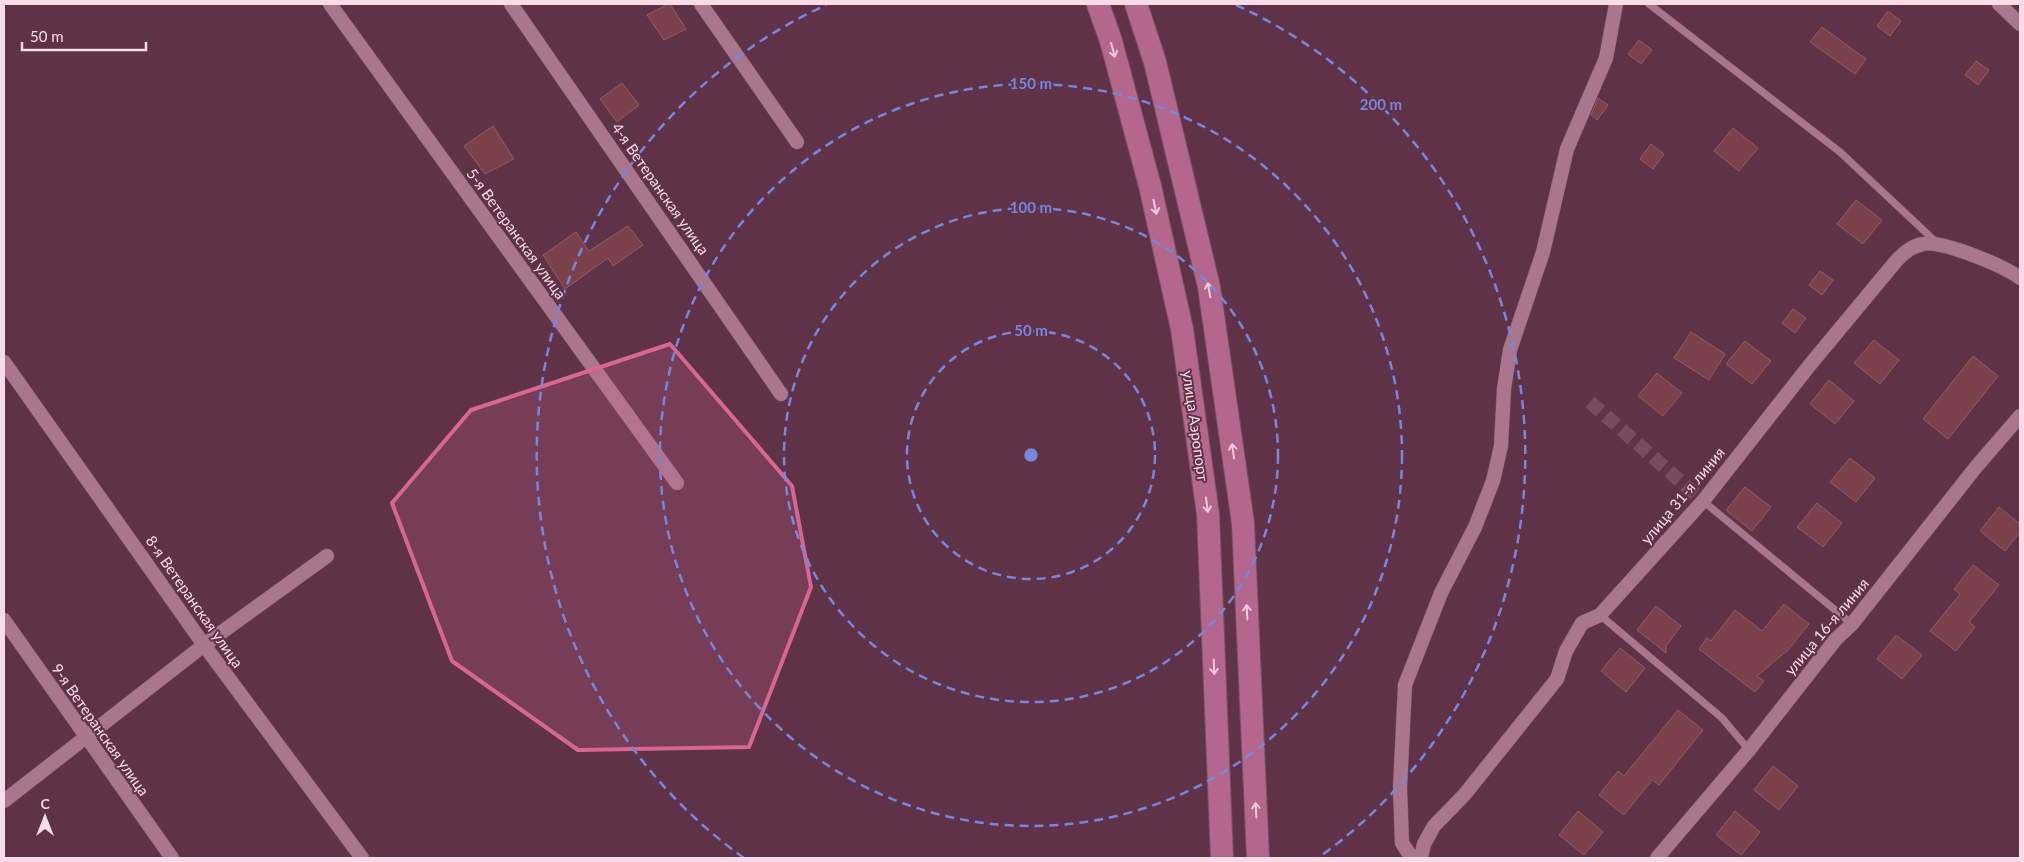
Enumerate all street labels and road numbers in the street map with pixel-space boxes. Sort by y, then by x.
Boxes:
street label: 4-я Ветеранская улица [608,119,713,258]
street label: 5-я Ветеранская улица [463,165,570,302]
street label: улица Аэропорт [1179,369,1213,483]
street label: улица 31-я линия [1636,443,1728,547]
street label: 8-я Ветеранская улица [142,532,247,671]
street label: улица 16-я линия [1780,574,1872,678]
street label: 9-я Ветеранская улица [48,660,153,799]

